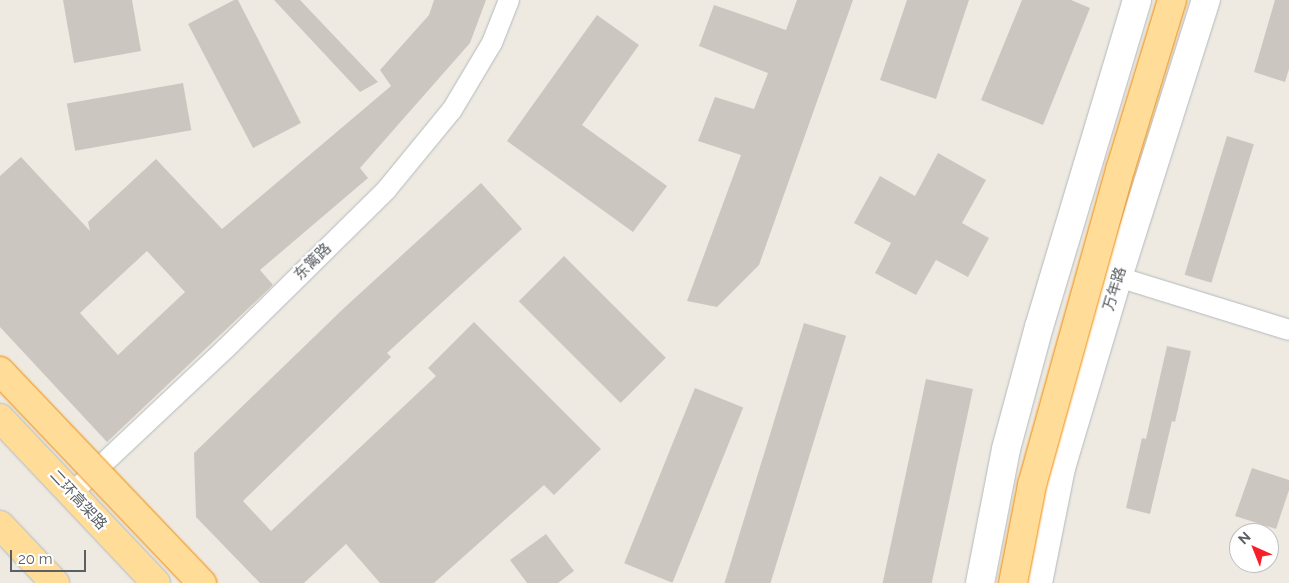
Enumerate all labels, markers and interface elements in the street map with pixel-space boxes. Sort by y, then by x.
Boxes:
street label: 东篱路 [291,240,335,284]
street label: 万年路 [1100,265,1130,313]
street label: 二环高架路 [46,466,110,534]
north arrow [1229,523,1279,573]
text: N [1235,528,1254,547]
scale bar [12,540,89,572]
text: 20 m [18,550,53,568]

